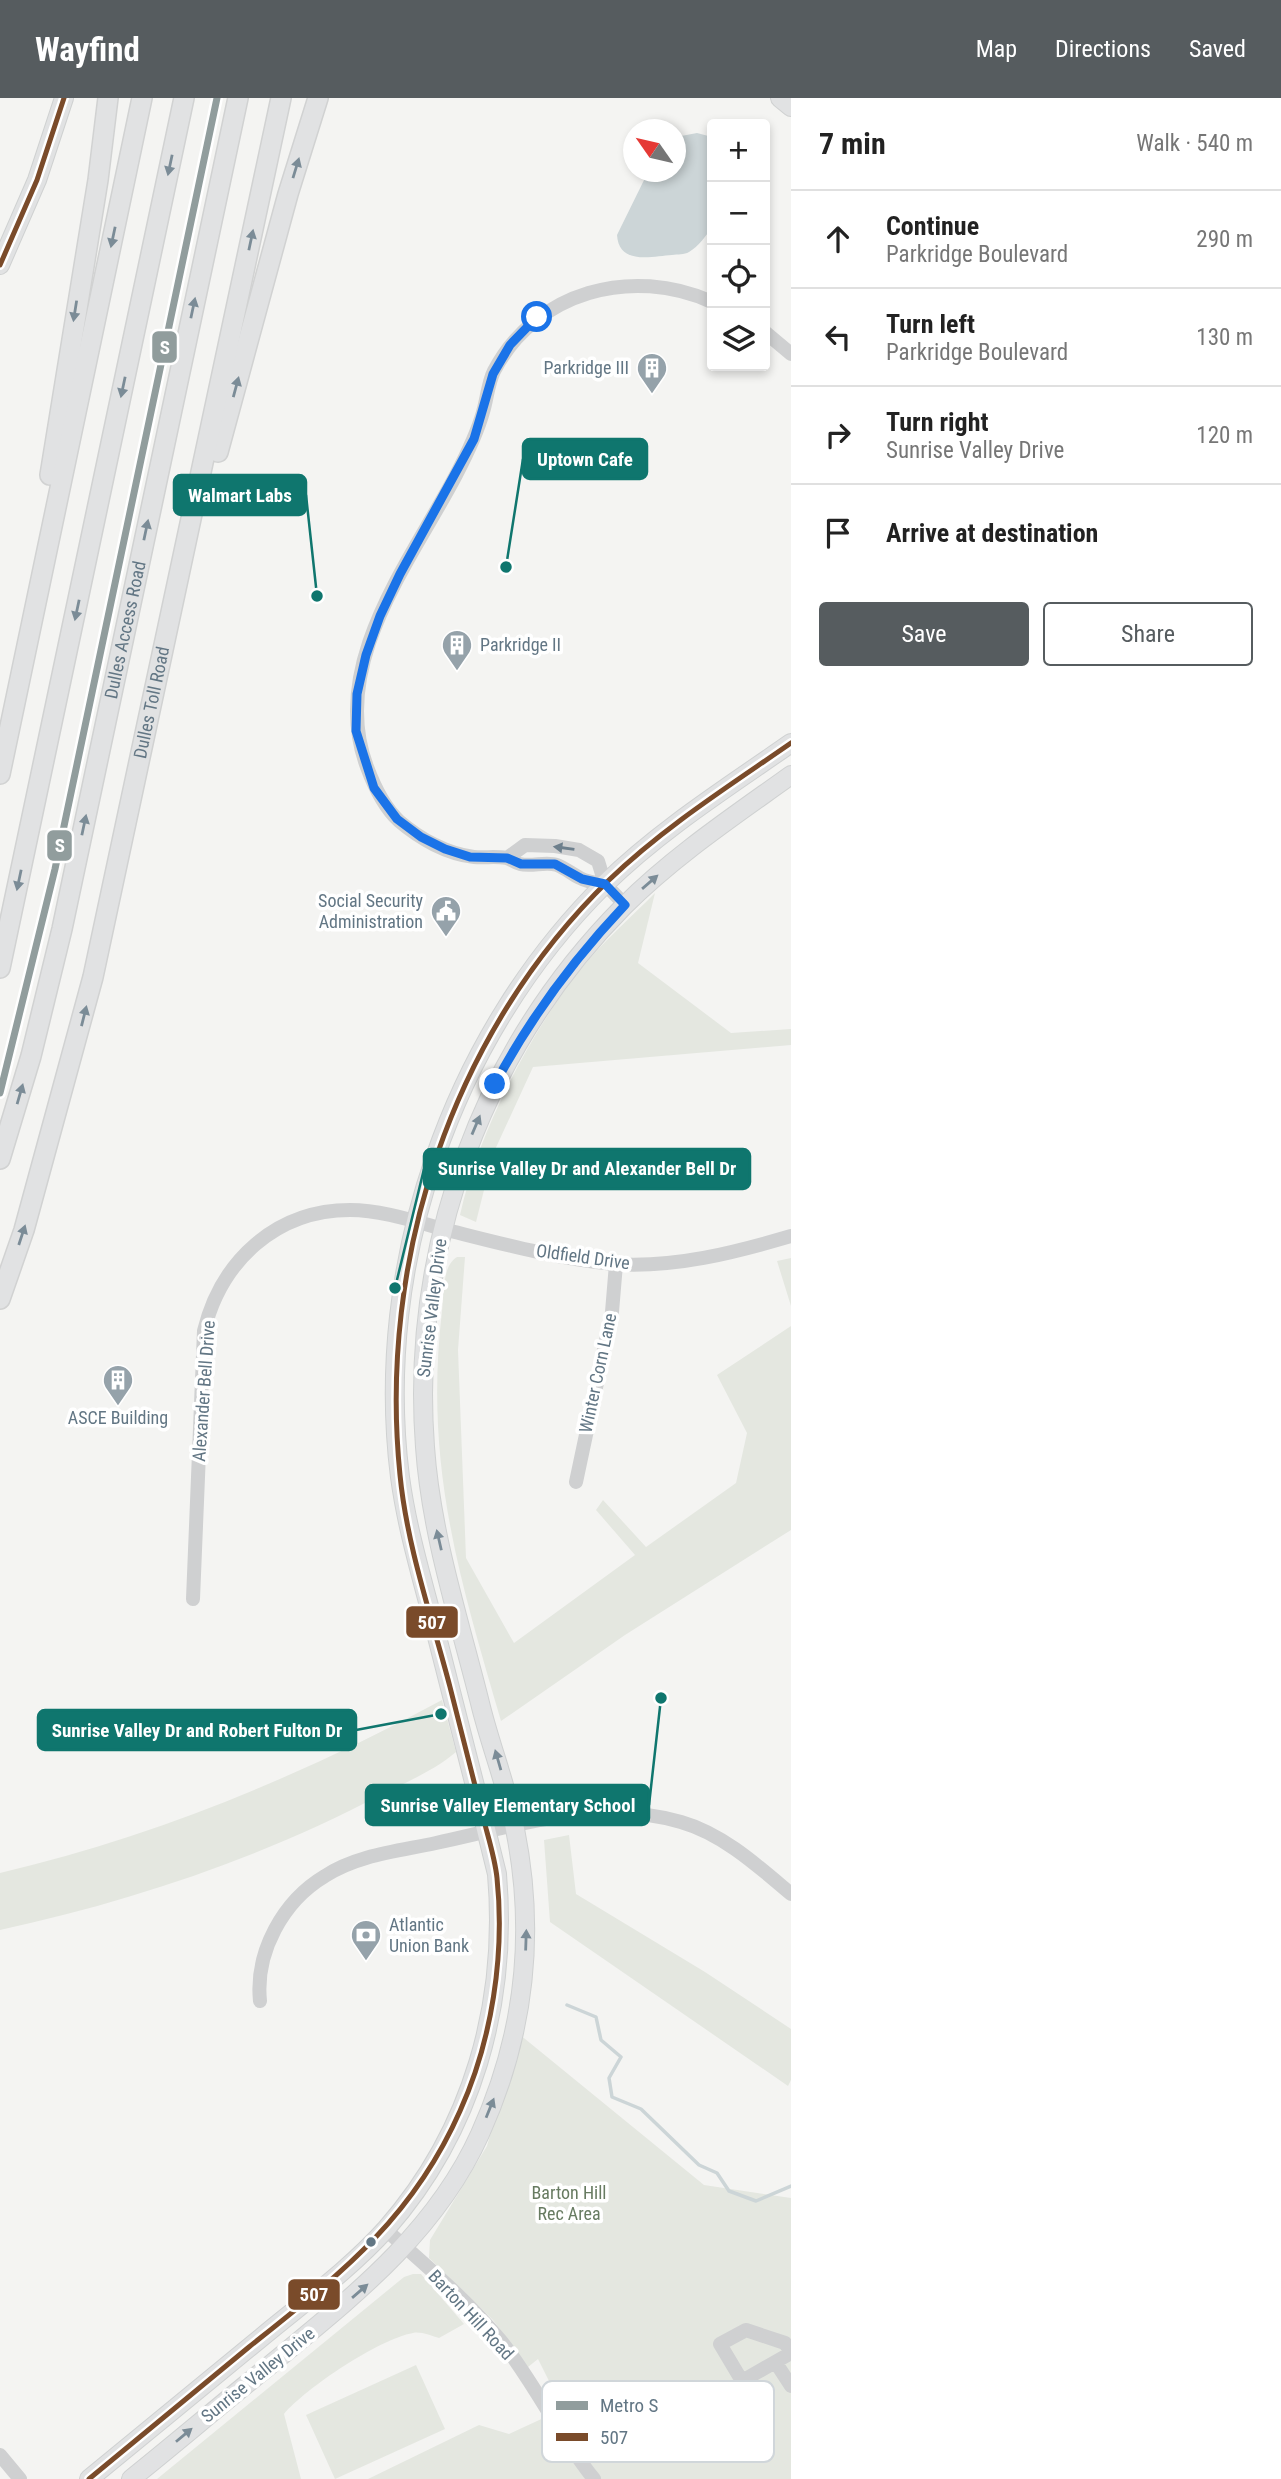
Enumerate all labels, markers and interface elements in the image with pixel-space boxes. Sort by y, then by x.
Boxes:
text: Wayfind [35,30,140,69]
text: Map [976,35,1017,63]
text: Directions [1055,35,1151,63]
text: Saved [1189,35,1246,63]
north arrow [623,119,686,182]
map controls [707,119,770,371]
button: + [707,119,770,182]
text: 7 min [819,126,886,161]
text: Walk · 540 m [1136,130,1253,157]
one-way arrow [165,154,176,176]
one-way arrow [291,157,302,178]
button: − [707,182,770,245]
text: Continue [886,211,979,241]
icon: ahead [819,220,857,258]
one-way arrow [107,226,118,248]
text: 290 m [1196,226,1253,253]
one-way arrow [245,229,256,251]
text: Parkridge Boulevard [886,241,1068,268]
button: locate [707,245,770,308]
one-way arrow [187,297,198,319]
one-way arrow [70,300,81,322]
route start [521,301,552,332]
button: layers [707,308,770,371]
text: Turn left [886,309,975,339]
icon: left [819,318,857,356]
text: 130 m [1196,324,1253,351]
line badge: S [151,330,178,364]
text: S [160,336,170,359]
text: Parkridge Boulevard [886,339,1068,366]
building icon: Parkridge III [635,351,669,395]
place label: Parkridge III [543,357,629,378]
one-way arrow [118,376,129,398]
one-way arrow [231,376,242,398]
text: Turn right [886,407,988,437]
icon: right [819,416,857,454]
text: 120 m [1196,422,1253,449]
text: Sunrise Valley Drive [886,437,1064,464]
callout: Uptown Cafe [523,439,647,479]
text: Uptown Cafe [537,448,633,471]
callout: Walmart Labs [174,475,306,515]
text: Walmart Labs [188,484,292,507]
icon: arrive [819,514,857,552]
text: Arrive at destination [886,518,1098,548]
one-way arrow [140,519,151,541]
street label: Dulles Access Road [100,559,150,701]
one-way arrow [71,599,82,621]
button: Save [819,602,1029,666]
button: Share [1043,602,1253,666]
building icon: Parkridge II [440,628,474,672]
place label: Parkridge II [480,634,561,655]
street label: Dulles Toll Road [129,645,173,760]
one-way arrow [78,814,89,836]
line badge: S [46,829,73,862]
text: S [55,834,65,857]
one-way arrow [553,842,575,853]
one-way arrow [13,869,24,891]
one-way arrow [641,874,659,890]
place label: Social Security Administration [318,890,423,932]
public building icon: Social Security Administration [429,894,463,938]
one-way arrow [79,1005,90,1027]
route end [479,1068,510,1099]
one-way arrow [15,1083,25,1104]
one-way arrow [471,1115,482,1136]
callout: Sunrise Valley Dr and Alexander Bell Dr [424,1149,750,1189]
text: Sunrise Valley Dr and Alexander Bell Dr [438,1157,736,1180]
one-way arrow [17,1224,28,1245]
street label: Sunrise Valley Drive [413,1237,450,1378]
street label: Oldfield Drive [535,1240,631,1273]
street label: Winter Corn Lane [575,1311,620,1435]
street label: Alexander Bell Drive [188,1320,219,1462]
building icon: ASCE Building [101,1363,135,1407]
place label: ASCE Building [68,1407,168,1428]
one-way arrow [433,1529,444,1551]
line badge: 507 [405,1605,459,1639]
text: 507 [418,1611,446,1634]
callout: Sunrise Valley Dr and Robert Fulton Dr [38,1710,356,1750]
text: Sunrise Valley Dr and Robert Fulton Dr [52,1719,342,1742]
one-way arrow [492,1749,502,1770]
callout: Sunrise Valley Elementary School [366,1785,649,1825]
text: Sunrise Valley Elementary School [381,1794,635,1817]
place label: Atlantic Union Bank [389,1914,469,1956]
bank icon: Atlantic Union Bank [349,1918,383,1962]
one-way arrow [521,1929,532,1951]
one-way arrow [485,2097,496,2118]
park label: Barton Hill Rec Area [532,2182,606,2224]
unlabelled marker [364,2235,378,2249]
street label: Barton Hill Road [424,2265,518,2364]
line badge: 507 [287,2278,341,2311]
text: 507 [300,2283,328,2306]
one-way arrow [351,2284,368,2299]
street label: Sunrise Valley Drive [197,2323,319,2427]
legend [542,2381,774,2462]
text: Metro S [600,2394,658,2417]
text: 507 [600,2426,628,2449]
one-way arrow [175,2428,193,2443]

